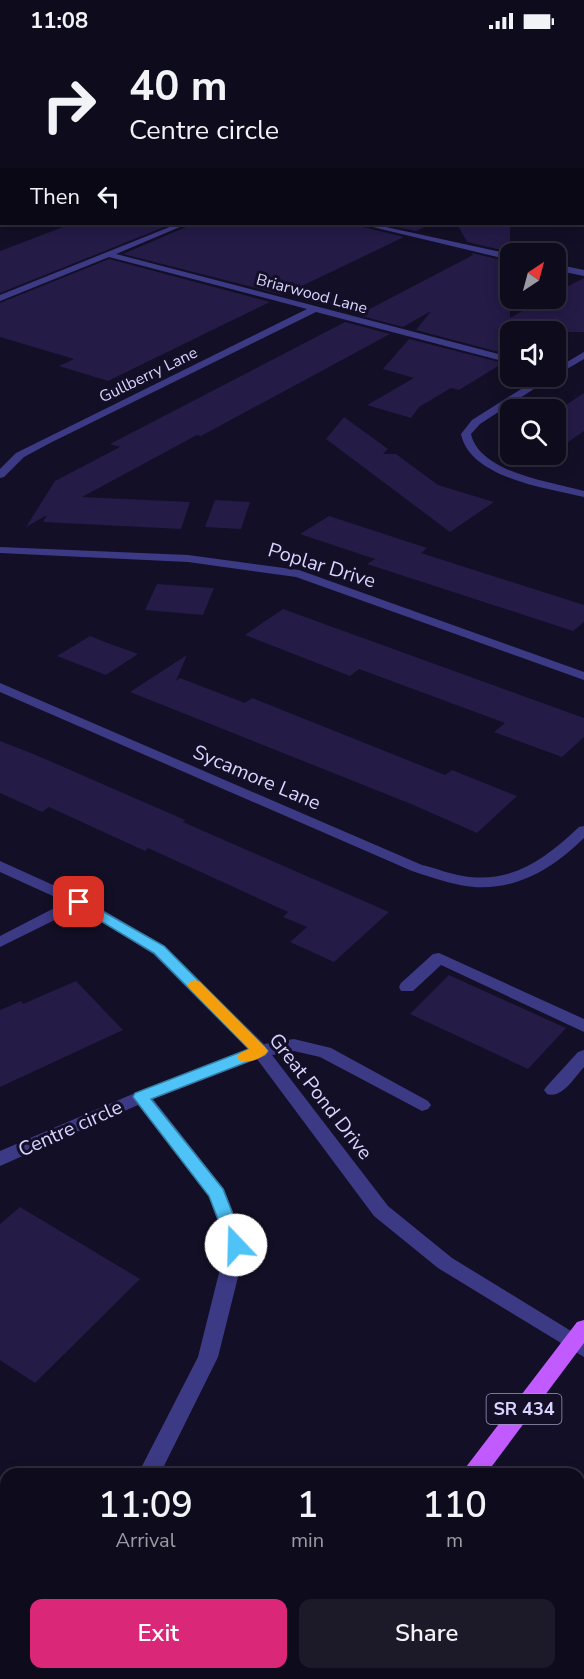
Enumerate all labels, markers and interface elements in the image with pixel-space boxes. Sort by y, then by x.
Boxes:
text: 11:08 [30,6,88,36]
text: 40 m [129,58,228,115]
icon: right [30,66,108,144]
text: Centre circle [129,112,279,149]
icon: left [92,180,125,213]
text: Then [30,182,80,212]
north arrow [500,243,566,309]
map controls [500,243,566,465]
street label: Briarwood Lane [254,269,370,319]
button: sound [500,321,566,387]
street label: Gullberry Lane [96,342,201,408]
button: search [500,399,566,465]
street label: Poplar Drive [265,536,379,595]
street label: Sycamore Lane [189,738,325,817]
pin [53,876,104,927]
icon: arrive [62,885,95,918]
street label: Great Pond Drive [263,1027,379,1165]
street label: Centre circle [14,1094,127,1163]
position arrow [204,1213,268,1277]
road number: SR 434 [486,1394,562,1424]
text: 11:09 [98,1481,193,1530]
text: 1 [297,1481,318,1530]
text: 110 [422,1481,487,1530]
text: Arrival [115,1527,176,1554]
text: min [291,1527,324,1554]
text: m [446,1527,463,1554]
button: Exit [30,1599,287,1668]
button: Share [299,1599,555,1668]

